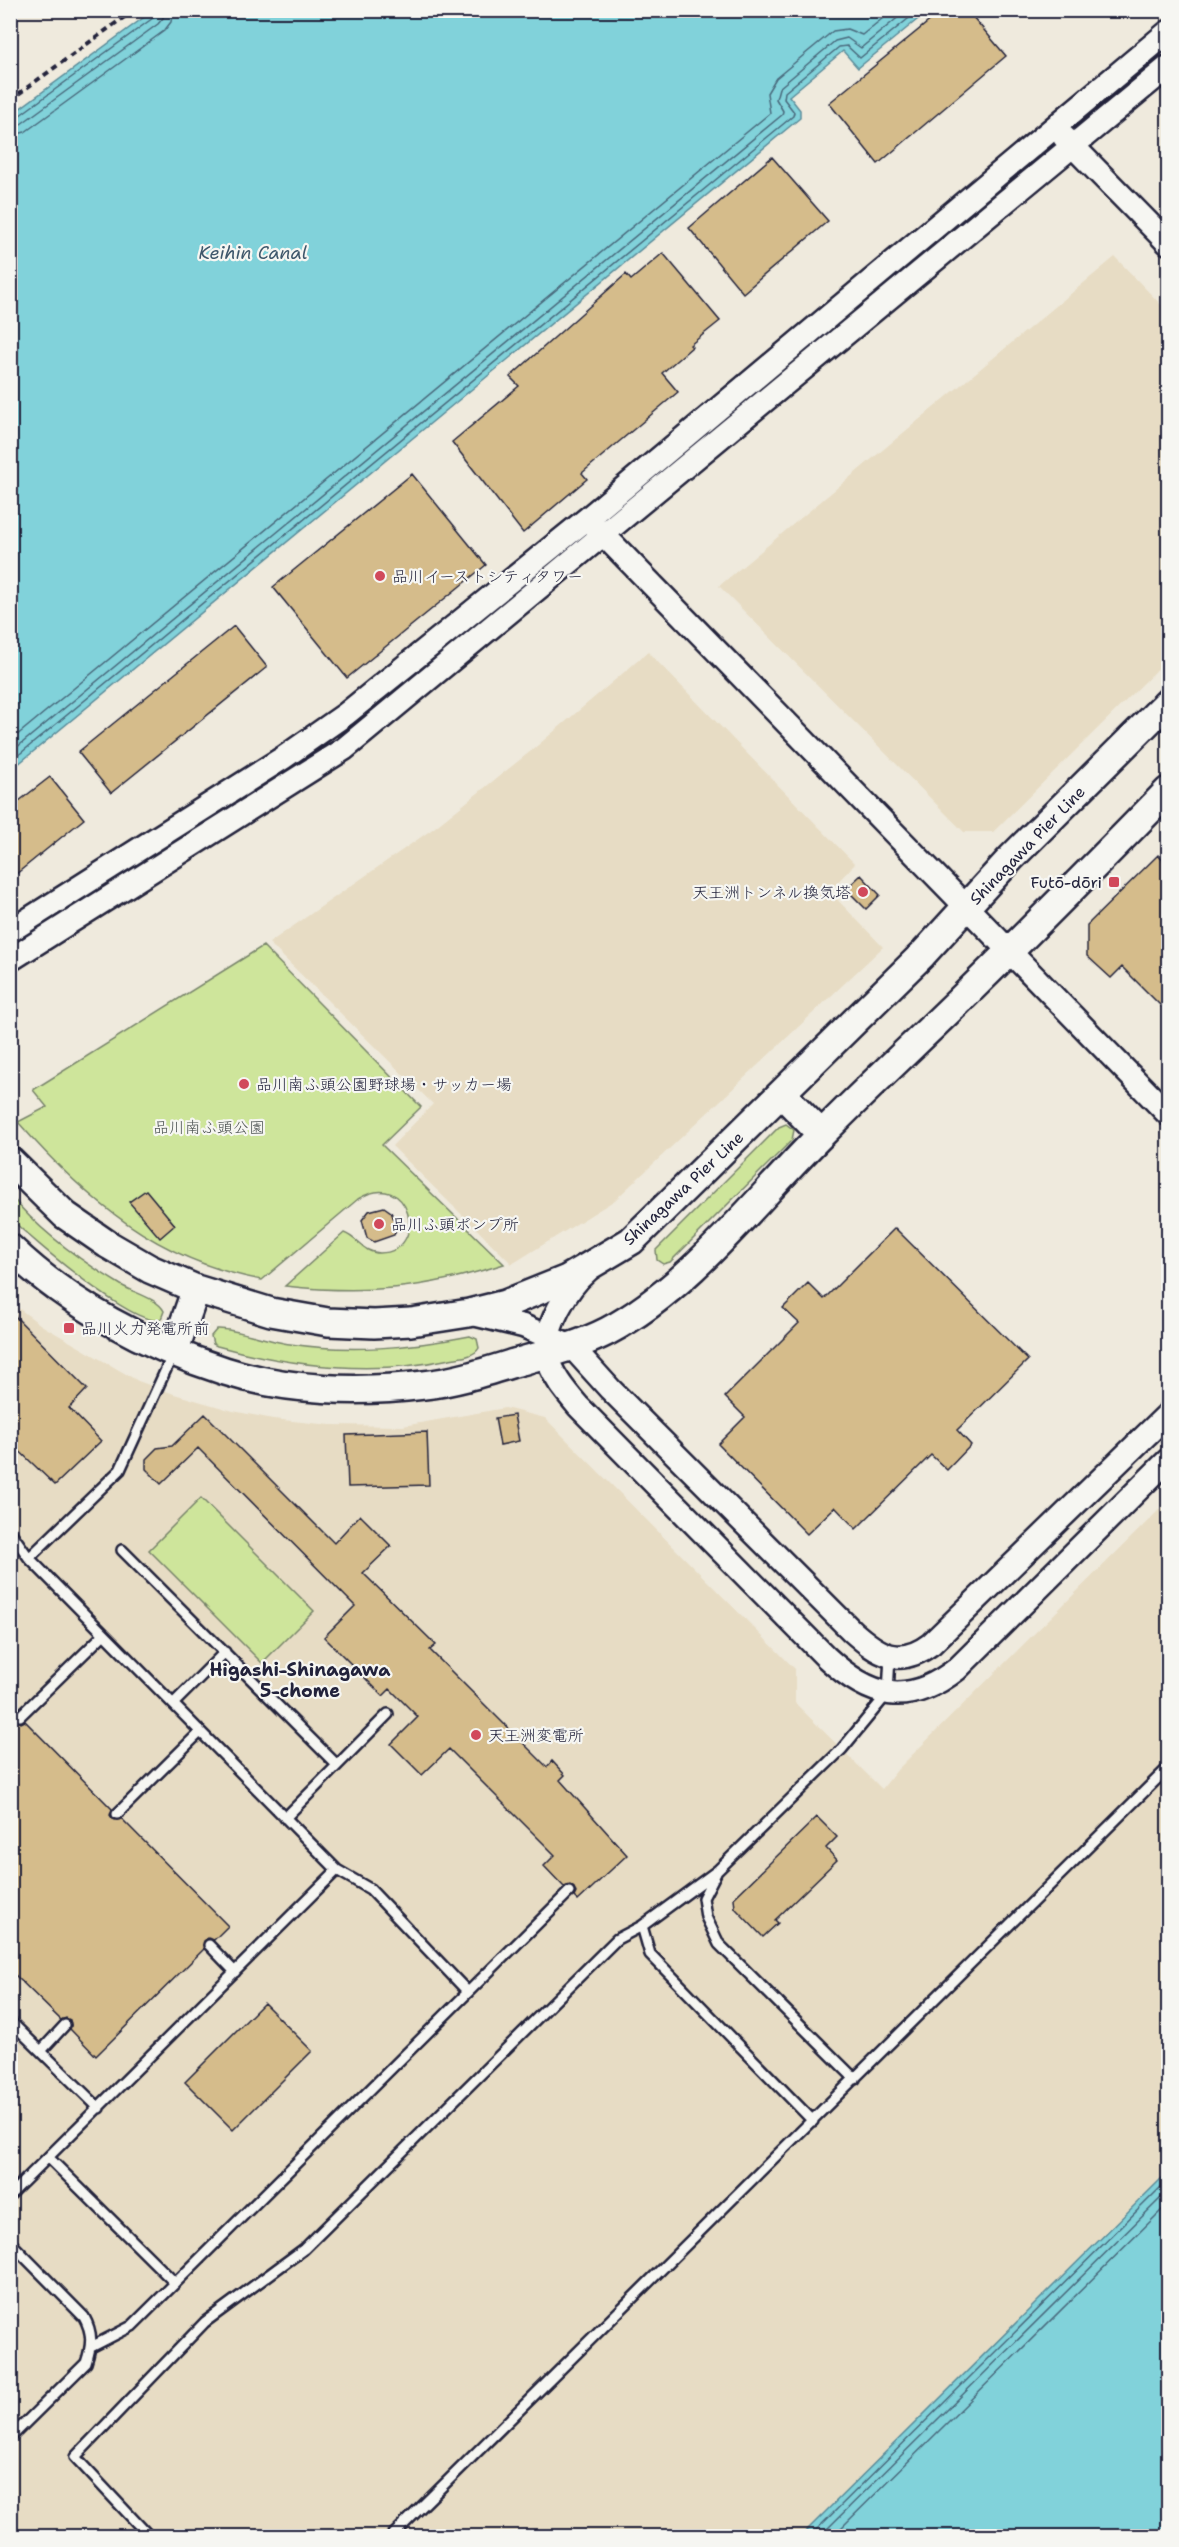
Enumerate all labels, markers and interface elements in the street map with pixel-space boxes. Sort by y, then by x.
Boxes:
water label: Keihin Canal [199,241,308,265]
place label: 品川イーストシティタワー [392,566,583,587]
marker: 品川イーストシティタワー [373,569,387,583]
street label: Shinagawa Pier Line [965,781,1090,909]
place label: Futō-dōri [1031,872,1102,893]
marker: Futō-dōri [1107,875,1121,889]
place label: 天王洲トンネル換気塔 [692,882,851,903]
marker: 天王洲トンネル換気塔 [856,885,870,899]
place label: 品川南ふ頭公園野球場・サッカー場 [256,1074,512,1095]
marker: 品川南ふ頭公園野球場・サッカー場 [237,1077,251,1091]
park label: 品川南ふ頭公園 [153,1117,265,1138]
street label: Shinagawa Pier Line [619,1127,748,1250]
place label: 品川ふ頭ポンプ所 [391,1214,519,1235]
marker: 品川ふ頭ポンプ所 [372,1217,386,1231]
place label: 品川火力発電所前 [81,1318,209,1339]
marker: 品川火力発電所前 [62,1321,76,1335]
district label: Higashi-Shinagawa 5-chome [210,1658,391,1703]
place label: 天王洲変電所 [488,1725,584,1746]
marker: 天王洲変電所 [469,1728,483,1742]

